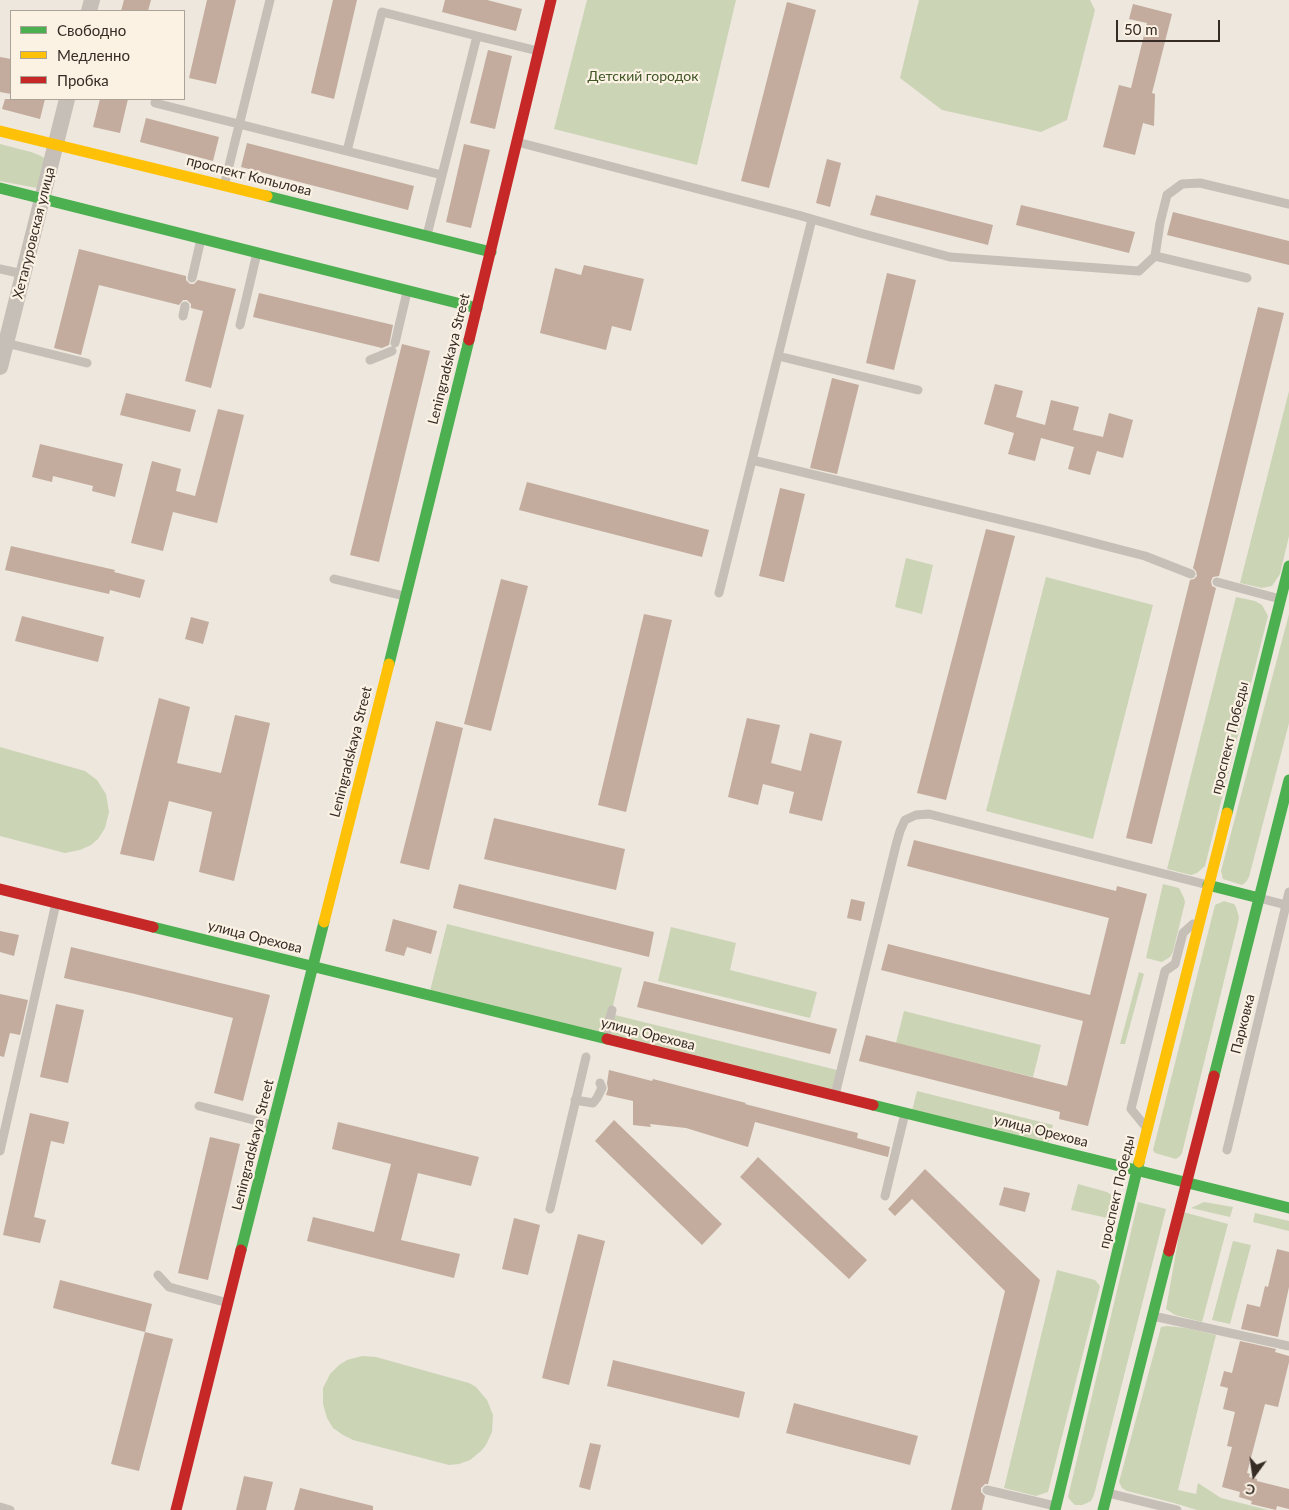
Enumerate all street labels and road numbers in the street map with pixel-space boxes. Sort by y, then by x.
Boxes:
street label: проспект Копылова [185,152,313,200]
street label: Хетагуровская улица [10,165,58,301]
street label: Leningradskaya Street [425,292,473,426]
street label: проспект Победы [1208,680,1252,796]
street label: Leningradskaya Street [327,685,375,819]
street label: улица Орехова [206,917,304,957]
street label: Парковка [1227,992,1259,1056]
street label: улица Орехова [599,1014,697,1054]
street label: Leningradskaya Street [229,1078,277,1212]
street label: улица Орехова [992,1111,1090,1151]
street label: проспект Победы [1096,1134,1138,1250]

